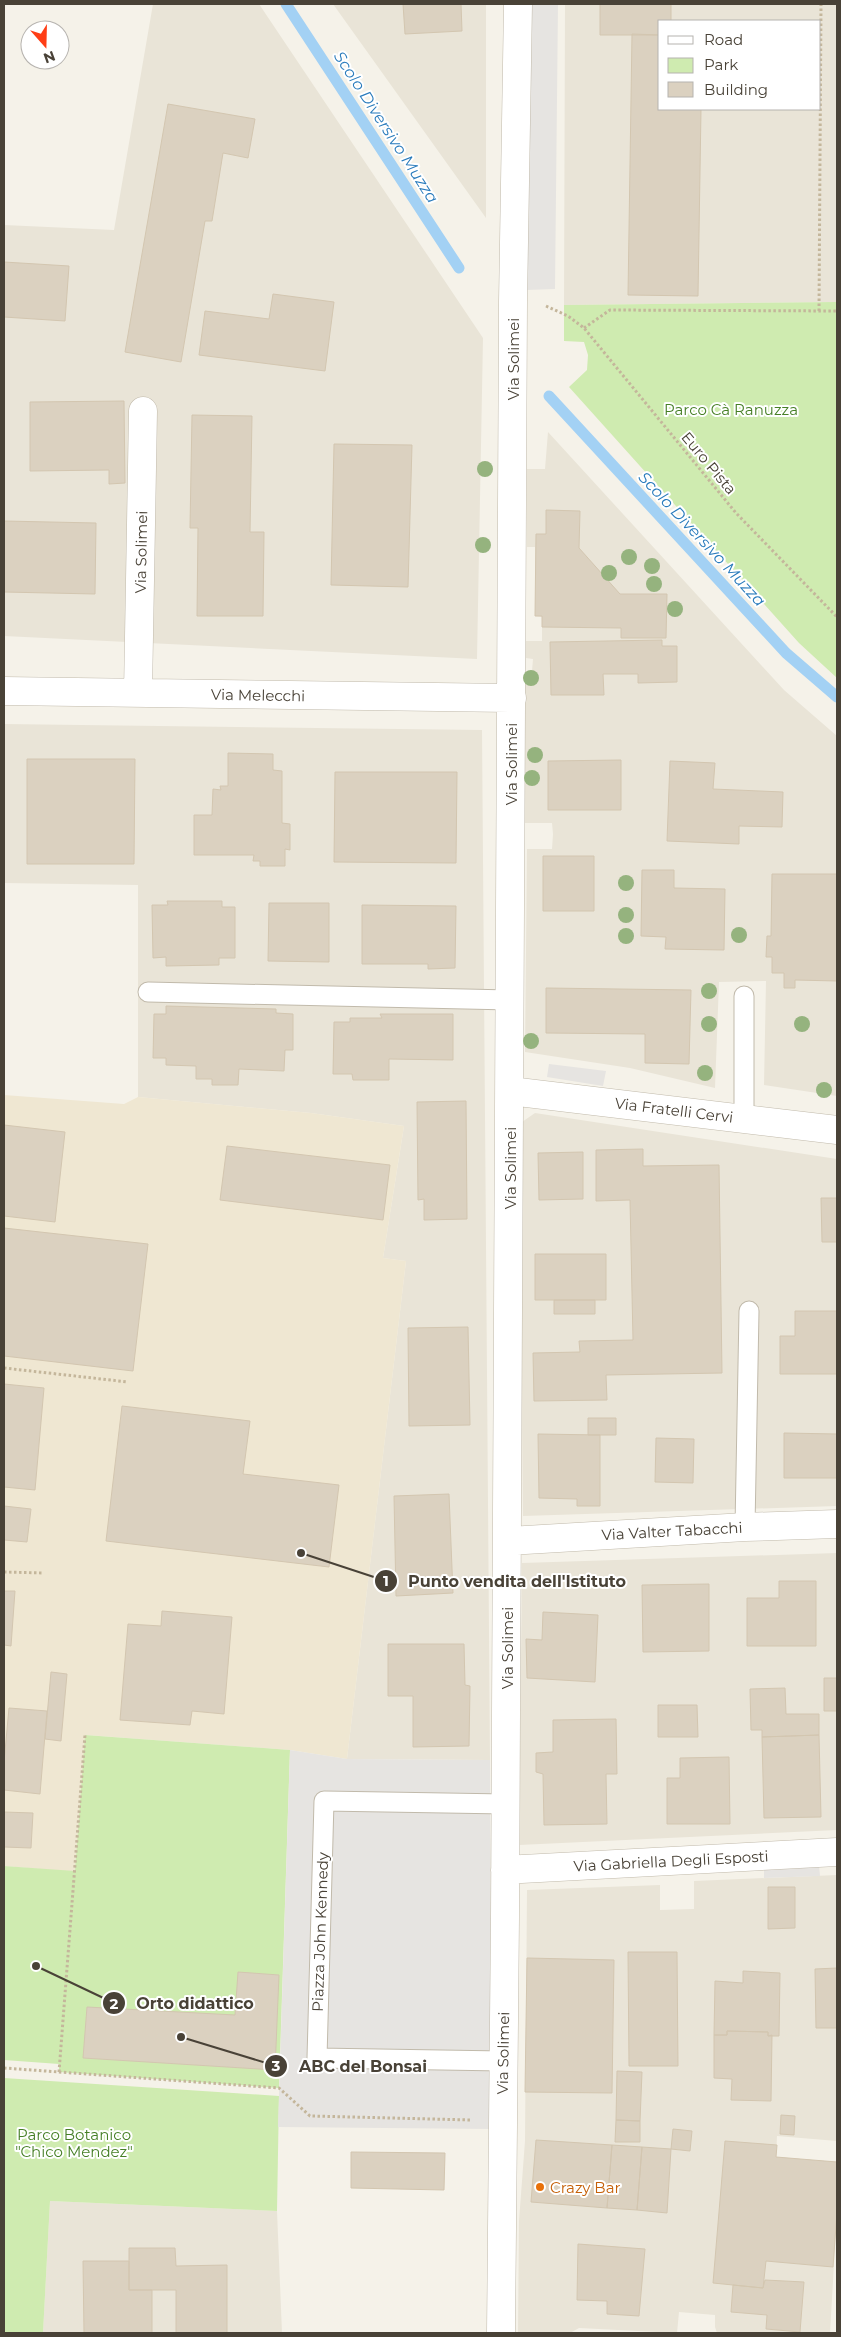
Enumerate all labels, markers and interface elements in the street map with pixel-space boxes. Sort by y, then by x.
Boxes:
north arrow [20,20,70,70]
legend [658,20,821,110]
text: Road [704,30,743,49]
text: N [41,47,58,68]
water label: Scolo Diversivo Muzza [330,48,442,207]
text: Park [704,55,738,74]
text: Building [704,80,768,99]
street label: Via Solimei [504,318,523,400]
park label: Parco Cà Ranuzza [664,400,798,419]
street label: Euro Pista [677,428,741,498]
water label: Scolo Diversivo Muzza [635,468,769,610]
street label: Via Solimei [131,510,151,594]
street label: Via Melecchi [211,685,305,705]
street label: Via Solimei [502,723,521,805]
street label: Via Fratelli Cervi [614,1093,734,1127]
street label: Via Solimei [501,1127,520,1209]
street label: Via Valter Tabacchi [601,1518,743,1544]
callout: Punto vendita dell'Istituto [373,1566,636,1597]
text: 1 [383,1571,389,1590]
text: Punto vendita dell'Istituto [408,1572,626,1591]
street label: Via Solimei [498,1607,517,1689]
street label: Via Gabriella Degli Esposti [573,1846,769,1876]
street label: Piazza John Kennedy [308,1851,332,2012]
callout: Orto didattico [101,1988,264,2019]
text: 2 [110,1994,119,2013]
text: Orto didattico [136,1994,254,2013]
street label: Via Solimei [493,2011,513,2095]
callout: ABC del Bonsai [264,2051,437,2082]
text: 3 [271,2056,281,2075]
text: ABC del Bonsai [298,2057,427,2076]
park label: Parco Botanico "Chico Mendez" [15,2125,133,2161]
place label: Crazy Bar [550,2178,621,2197]
marker: Crazy Bar [534,2181,546,2193]

